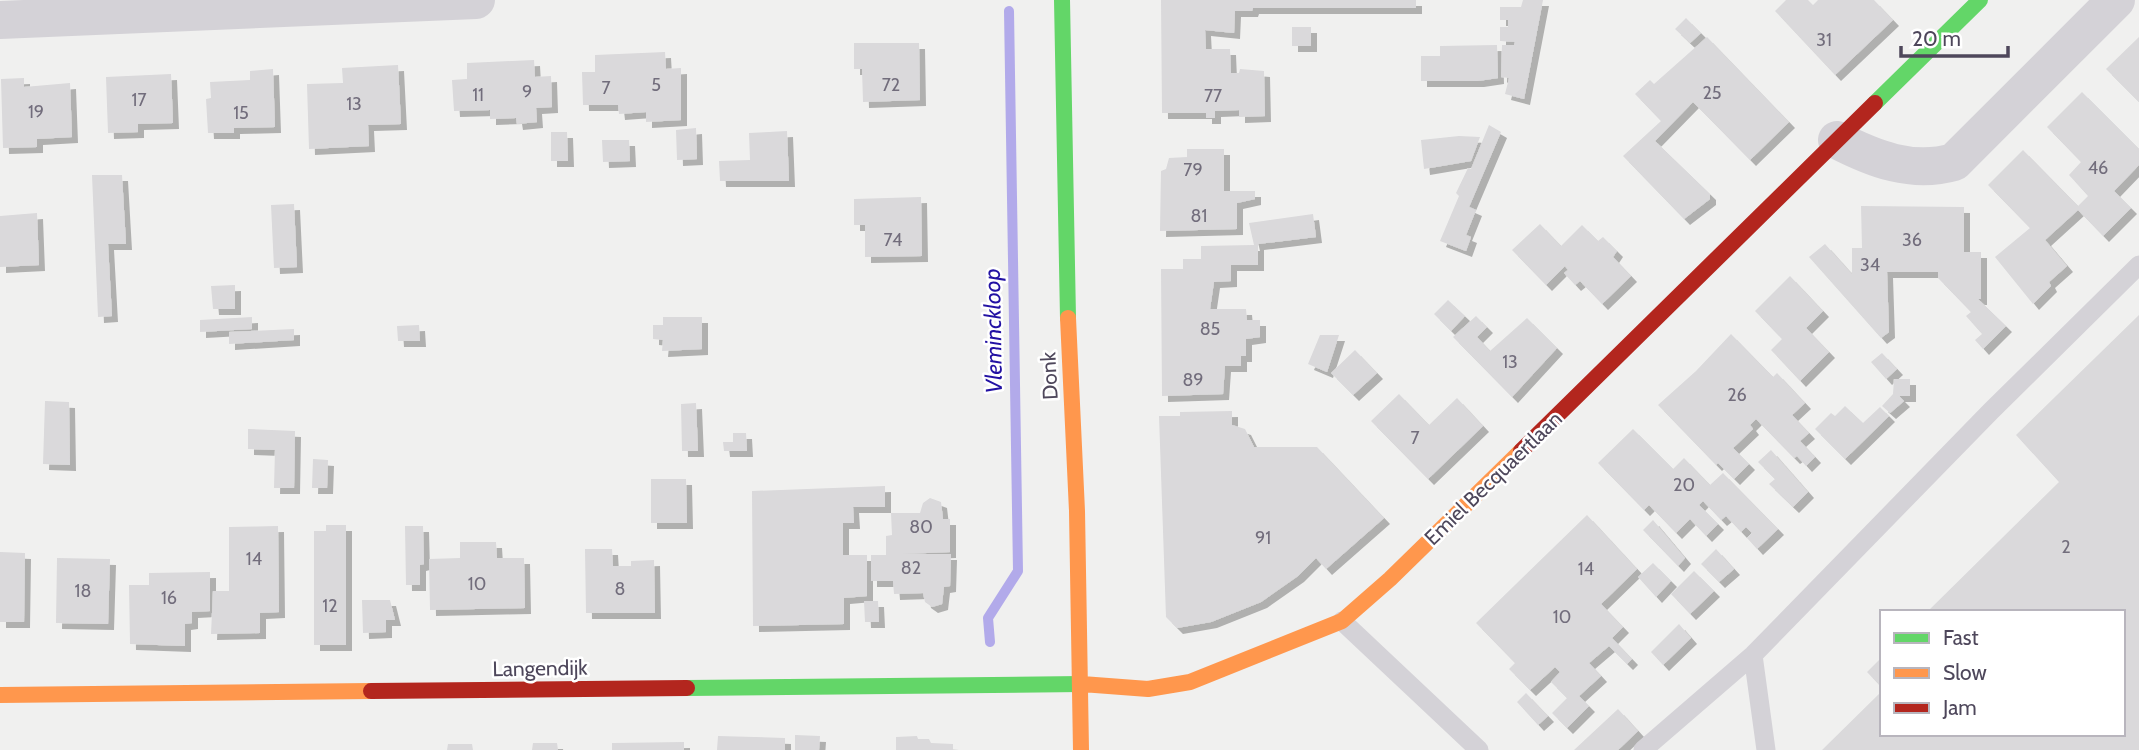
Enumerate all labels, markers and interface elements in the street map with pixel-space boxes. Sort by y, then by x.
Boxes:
scale bar [1901,14,2008,58]
text: 20 m [1912,26,1961,51]
house number: 31 [1816,29,1832,51]
house number: 5 [651,74,661,96]
house number: 72 [882,74,900,96]
house number: 7 [601,77,611,99]
house number: 9 [522,81,532,103]
house number: 25 [1702,82,1722,104]
house number: 11 [472,84,484,106]
house number: 77 [1204,85,1222,107]
house number: 17 [132,89,146,111]
house number: 13 [346,93,362,115]
house number: 19 [28,101,44,123]
house number: 15 [233,102,249,124]
house number: 46 [2088,157,2108,179]
house number: 79 [1183,159,1203,181]
house number: 81 [1191,205,1207,227]
house number: 74 [884,229,902,251]
house number: 36 [1902,229,1922,251]
house number: 34 [1860,254,1880,276]
water label: Vleminckloop [978,268,1008,394]
house number: 85 [1200,318,1220,340]
street label: Donk [1035,351,1063,401]
house number: 13 [1502,351,1518,373]
house number: 89 [1182,369,1204,391]
house number: 26 [1727,384,1747,406]
street label: Emiel Becquaertlaan [1419,406,1567,550]
house number: 7 [1410,427,1420,449]
house number: 20 [1673,474,1695,496]
house number: 80 [909,516,933,538]
house number: 91 [1255,527,1271,549]
house number: 2 [2061,536,2071,558]
house number: 14 [246,548,262,570]
house number: 82 [901,557,921,579]
house number: 14 [1578,558,1594,580]
house number: 10 [468,573,486,595]
house number: 8 [615,578,625,600]
house number: 18 [75,580,91,602]
house number: 16 [161,587,177,609]
house number: 12 [322,595,338,617]
house number: 10 [1553,606,1571,628]
legend [1880,610,2125,736]
text: Fast [1943,625,1979,650]
street label: Langendijk [492,655,588,682]
text: Slow [1943,660,1987,685]
text: Jam [1942,695,1977,720]

